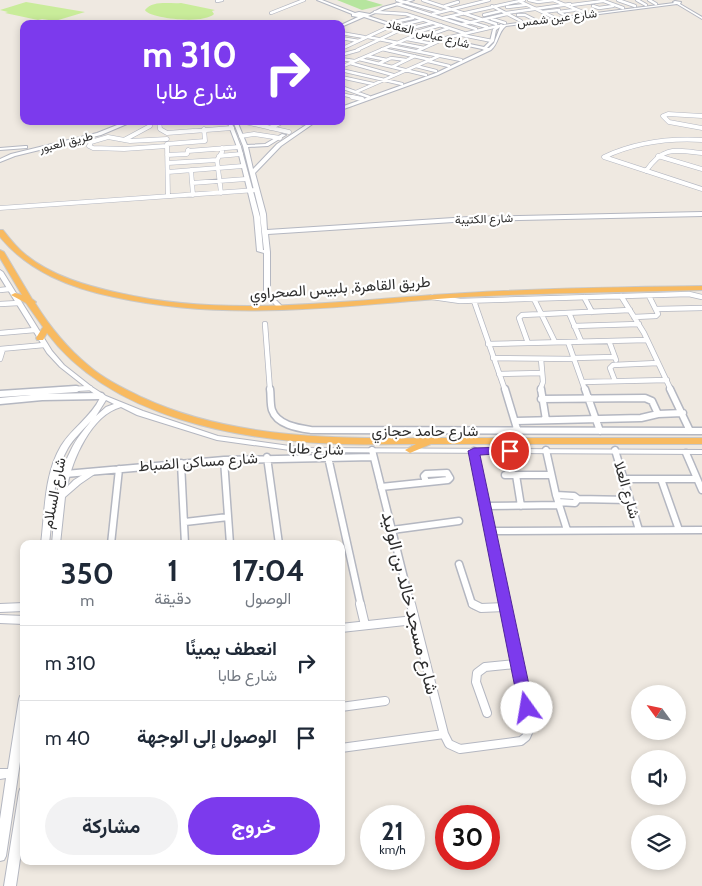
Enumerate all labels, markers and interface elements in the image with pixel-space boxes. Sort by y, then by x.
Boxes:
street label: شارع عين شمس [516,5,598,32]
street label: شارع عباس العقاد [384,16,471,53]
text: 310 m [142,33,237,76]
icon: right [255,40,320,105]
text: شارع طابا [155,78,237,105]
street label: طريق العبور [36,128,95,157]
street label: شارع الكتيبة [455,210,513,229]
street label: طريق القاهرة, بلبيس الصحراوي [249,273,432,307]
street label: شارع حامد حجازي [372,422,479,444]
pin [489,430,531,472]
icon: arrive [496,437,524,465]
street label: شارع طابا [288,439,344,461]
street label: شارع مساكن الضباط [138,449,259,477]
street label: شارع السلام [38,456,72,530]
street label: شارع العلا [608,459,644,522]
street label: شارع مسجد خالد بن الوليد [376,509,443,697]
text: 1 [167,552,178,589]
text: 17:04 [232,552,305,589]
text: 350 [60,555,114,592]
text: دقيقة [154,589,191,608]
text: الوصول [245,589,291,608]
text: m [80,591,94,610]
text: انعطف يمينًا [185,637,277,660]
icon: right [292,649,320,677]
text: 310 m [45,652,96,675]
text: شارع طابا [218,666,277,685]
position arrow [500,681,552,733]
north arrow [631,685,686,740]
map controls [631,685,686,870]
icon: arrive [292,724,320,752]
text: الوصول إلى الوجهة [137,725,277,748]
text: 40 m [45,727,90,750]
button: sound [631,750,686,805]
button: مشاركة [45,797,178,855]
button: خروج [188,797,320,855]
speed limit sign: 30 [435,805,500,870]
button: layers [631,815,686,870]
text: 21 [381,816,404,846]
text: km/h [379,842,406,857]

